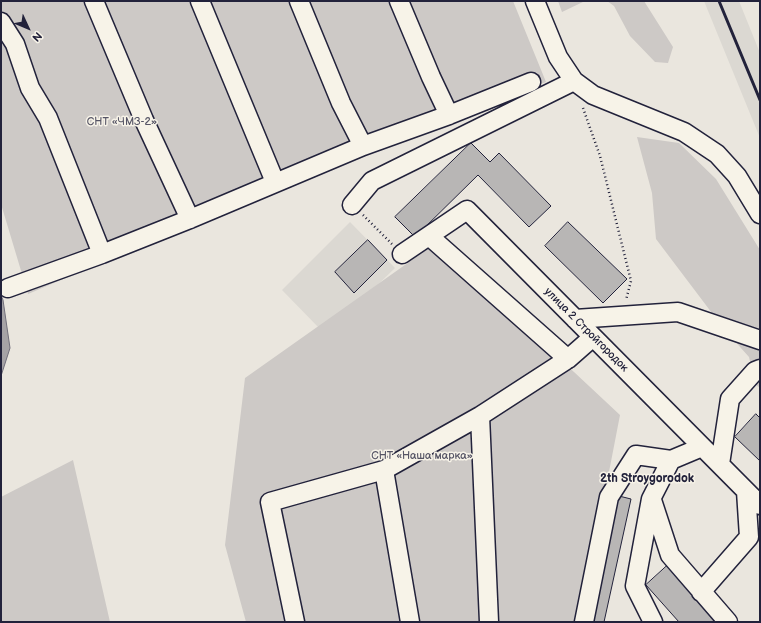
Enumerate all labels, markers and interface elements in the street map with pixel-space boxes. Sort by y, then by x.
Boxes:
north arrow [8,8,48,48]
text: N [29,29,45,44]
park label: СНТ «ЧМЗ-2» [87,115,157,129]
street label: улица 2 Стройгородок [541,285,631,375]
park label: СНТ «Наша марка» [371,449,473,463]
district label: 2th Stroygorodok [600,472,694,486]

